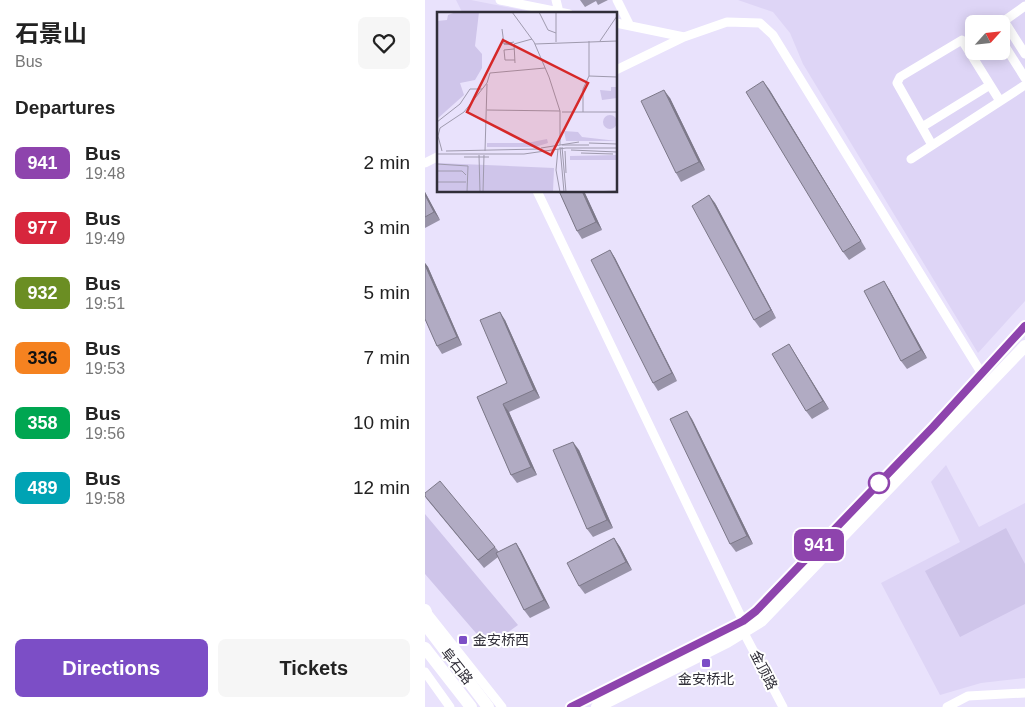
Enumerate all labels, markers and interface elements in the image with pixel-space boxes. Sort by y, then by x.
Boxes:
inset map [437,12,617,192]
north arrow [965,15,1010,60]
map controls [965,15,1010,60]
button: heart [358,17,410,69]
text: 石景山 [15,20,87,47]
text: Bus [15,53,43,70]
text: Departures [15,97,115,118]
text: Bus [85,143,121,164]
text: 2 min [364,152,410,173]
text: 941 [27,153,58,173]
text: 19:48 [85,165,125,182]
text: Bus [85,208,121,229]
text: 3 min [364,217,410,238]
text: 977 [27,218,58,238]
text: 19:49 [85,230,125,247]
text: Bus [85,273,121,294]
text: 5 min [364,282,410,303]
text: 932 [27,283,58,303]
text: 19:51 [85,295,125,312]
text: Bus [85,338,121,359]
text: 7 min [364,347,410,368]
text: 336 [27,348,58,368]
text: 19:53 [85,360,125,377]
text: Bus [85,403,121,424]
text: 10 min [353,412,410,433]
text: 358 [27,413,58,433]
text: 19:56 [85,425,125,442]
text: Bus [85,468,121,489]
unlabelled marker [868,472,890,494]
text: 12 min [353,477,410,498]
text: 489 [27,478,58,498]
text: 19:58 [85,490,125,507]
line badge: 941 [790,529,848,561]
text: 941 [804,535,834,555]
place label: 金安桥西 [473,632,529,648]
marker: 金安桥西 [457,634,469,646]
button: Directions [15,639,208,697]
button: Tickets [218,639,410,697]
street label: 阜石路 [438,645,476,687]
street label: 金顶路 [747,648,781,692]
marker: 金安桥北 [700,657,712,669]
place label: 金安桥北 [678,671,734,687]

